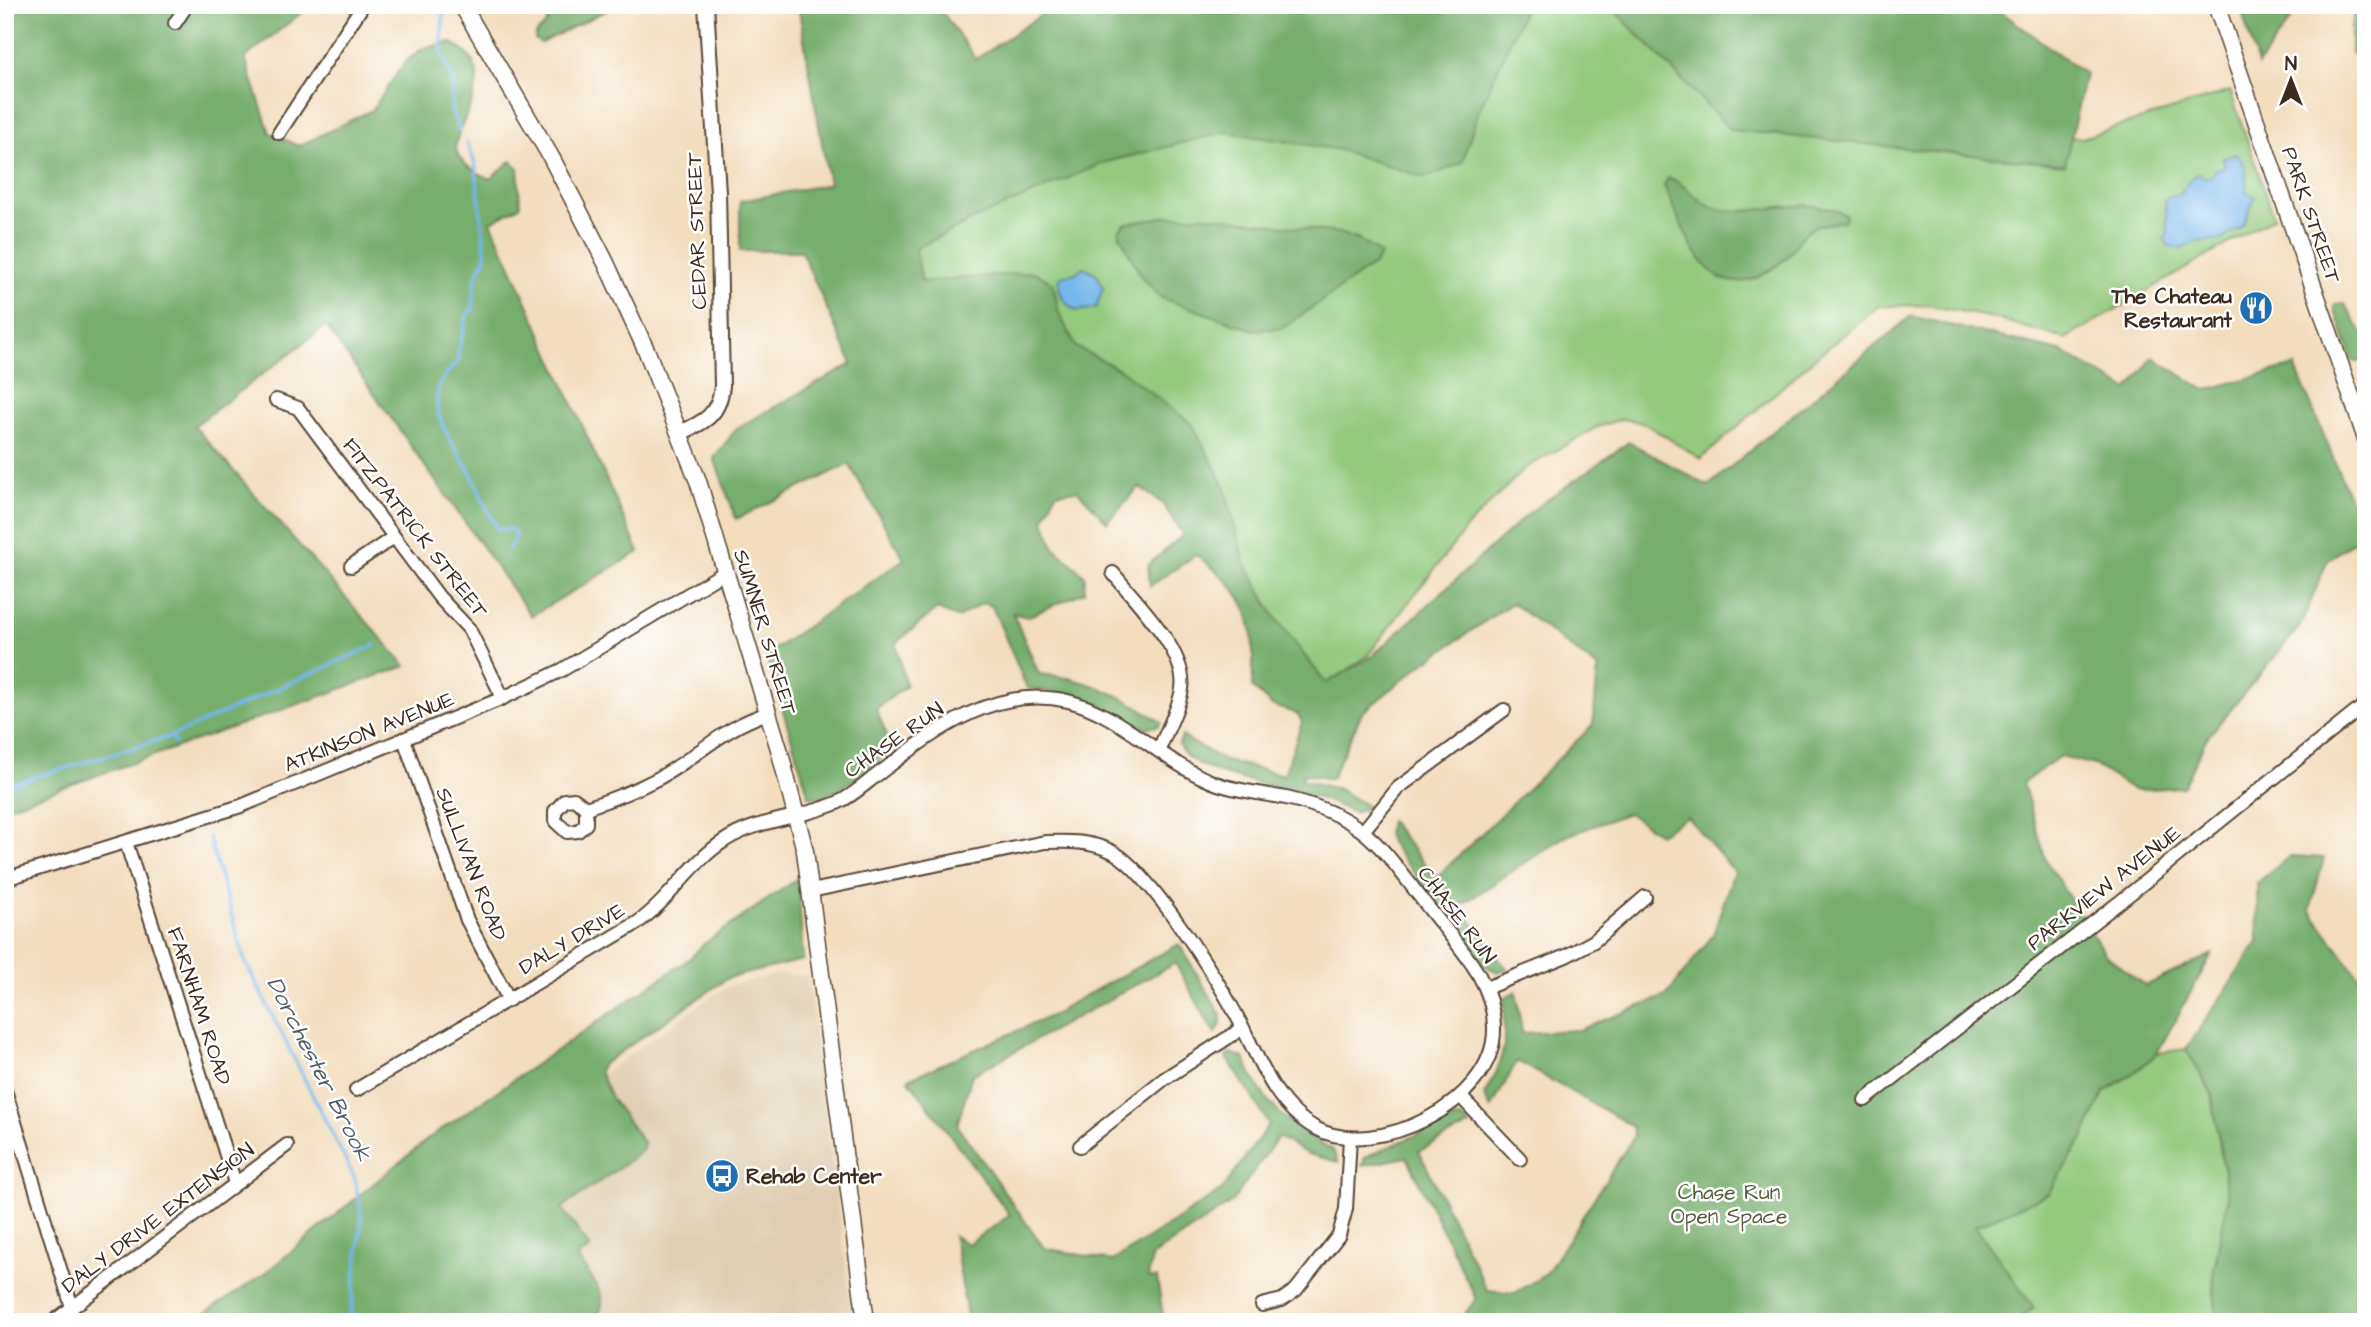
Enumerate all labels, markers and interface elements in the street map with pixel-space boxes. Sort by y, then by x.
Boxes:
north arrow [2256,46,2326,116]
text: N [2285,51,2297,78]
street label: PARK STREET [2274,143,2348,288]
street label: CEDAR STREET [680,151,714,310]
place label: The Chateau Restaurant [2111,282,2232,335]
restaurant icon: The Chateau Restaurant [2237,289,2275,327]
street label: FITZPATRICK STREET [336,432,495,625]
street label: SUMNER STREET [726,546,804,719]
street label: ATKINSON AVENUE [280,684,459,779]
street label: CHASE RUN [838,695,950,785]
street label: SULLIVAN ROAD [428,783,514,945]
street label: PARKVIEW AVENUE [2021,818,2187,957]
street label: CHASE RUN [1411,860,1503,970]
street label: DALY DRIVE [514,896,631,982]
street label: FARNHAM ROAD [160,923,238,1089]
water label: Dorchester Brook [259,971,380,1168]
street label: DALY DRIVE EXTENSION [56,1136,260,1300]
bus stop icon: Rehab Center [703,1157,741,1195]
place label: Rehab Center [746,1162,882,1191]
park label: Chase Run Open Space [1671,1178,1787,1232]

